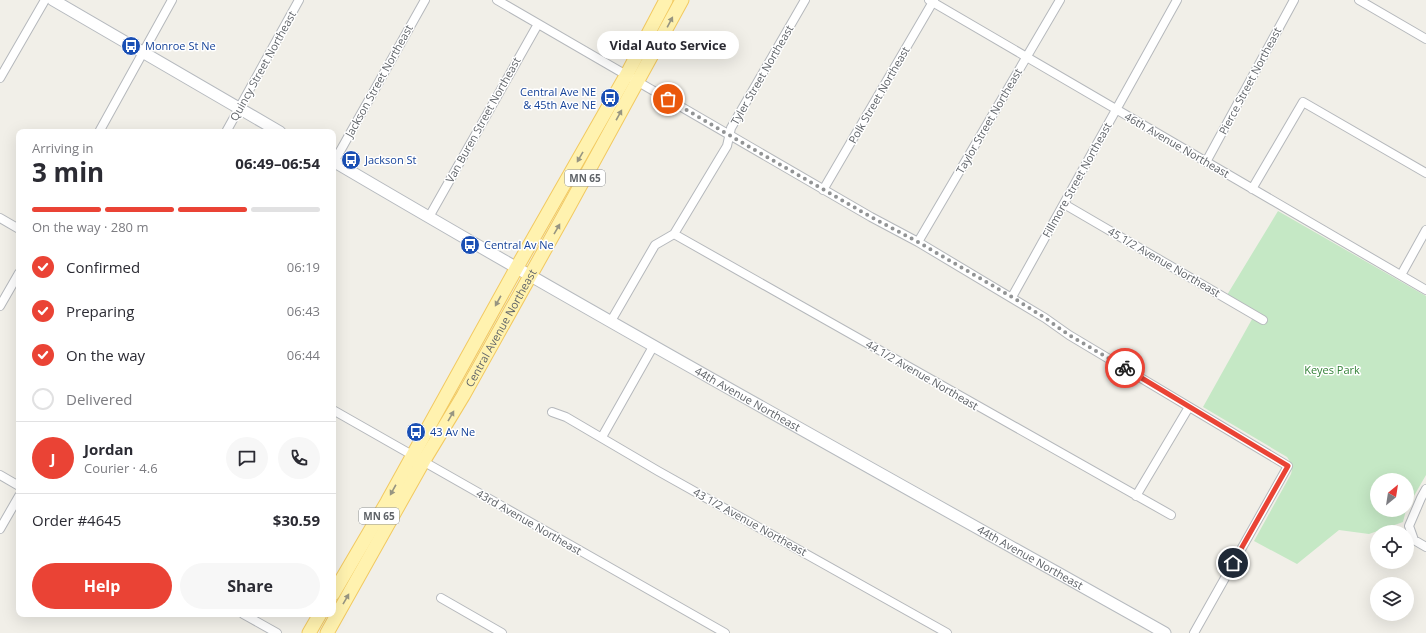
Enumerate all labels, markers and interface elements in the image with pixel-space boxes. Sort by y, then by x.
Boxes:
street label: Quincy Street Northeast [226,8,299,123]
one-way arrow [667,16,674,28]
street label: Jackson Street Northeast [341,22,416,141]
street label: Tyler Street Northeast [727,22,796,127]
street label: Pierce Street Northeast [1215,24,1284,137]
callout: Vidal Auto Service [597,31,739,59]
bus stop icon: Monroe St Ne [120,35,142,57]
text: Vidal Auto Service [610,36,726,54]
place label: Monroe St Ne [145,38,216,53]
street label: Polk Street Northeast [845,43,913,146]
street label: Van Buren Street Northeast [442,54,523,185]
street label: Taylor Street Northeast [952,65,1025,176]
pin [651,82,685,116]
place label: Central Ave NE & 45th Ave NE [520,84,596,112]
bus stop icon: Central Ave NE & 45th Ave NE [599,87,621,109]
icon: bag [657,88,679,110]
street label: 46th Avenue Northeast [1122,108,1232,181]
one-way arrow [616,109,623,121]
street label: Fillmore Street Northeast [1039,119,1115,240]
text: Arriving in [32,139,94,157]
bus stop icon: Jackson St [340,149,362,171]
one-way arrow [576,151,583,163]
place label: Jackson St [364,152,417,167]
text: 06:49–06:54 [235,153,320,173]
text: 3 min [32,154,104,190]
road number: MN 65 [565,170,605,186]
text: On the way · 280 m [32,218,148,236]
one-way arrow [553,223,560,235]
street label: 45 1/2 Avenue Northeast [1105,223,1223,300]
bus stop icon: Central Av Ne [459,234,481,256]
place label: Central Av Ne [484,237,554,252]
icon: check [32,256,54,278]
text: Confirmed [66,257,140,277]
text: 06:19 [287,258,320,276]
street label: Central Avenue Northeast [462,266,539,390]
one-way arrow [494,295,501,307]
icon: check [32,300,54,322]
text: Preparing [66,301,134,321]
text: 06:43 [287,302,320,320]
street label: 44 1/2 Avenue Northeast [863,336,981,413]
icon: check [32,344,54,366]
text: On the way [66,345,145,365]
text: 06:44 [287,346,320,364]
courier [1105,348,1145,388]
icon: bike [1114,357,1136,379]
park label: Keyes Park [1304,362,1360,377]
street label: 44th Avenue Northeast [692,363,803,434]
text: Delivered [66,389,133,409]
one-way arrow [447,410,454,422]
bus stop icon: 43 Av Ne [405,421,427,443]
place label: 43 Av Ne [430,424,475,439]
button: chat [226,437,268,479]
button: phone [278,437,320,479]
text: Jordan [84,439,133,459]
text: J [51,448,55,468]
text: Courier · 4.6 [84,459,158,477]
north arrow [1370,473,1414,517]
map controls [1370,473,1414,621]
one-way arrow [390,484,397,496]
street label: 43 1/2 Avenue Northeast [691,484,810,559]
street label: 43rd Avenue Northeast [474,485,585,558]
road number: MN 65 [359,508,399,524]
text: Order #4645 [32,510,121,530]
text: $30.59 [273,510,320,530]
street label: 44th Avenue Northeast [975,521,1086,593]
button: locate [1370,525,1414,569]
pin [1216,546,1250,580]
icon: home [1222,552,1244,574]
button: Help [32,563,172,609]
button: Share [180,563,320,609]
button: layers [1370,577,1414,621]
one-way arrow [343,593,350,605]

